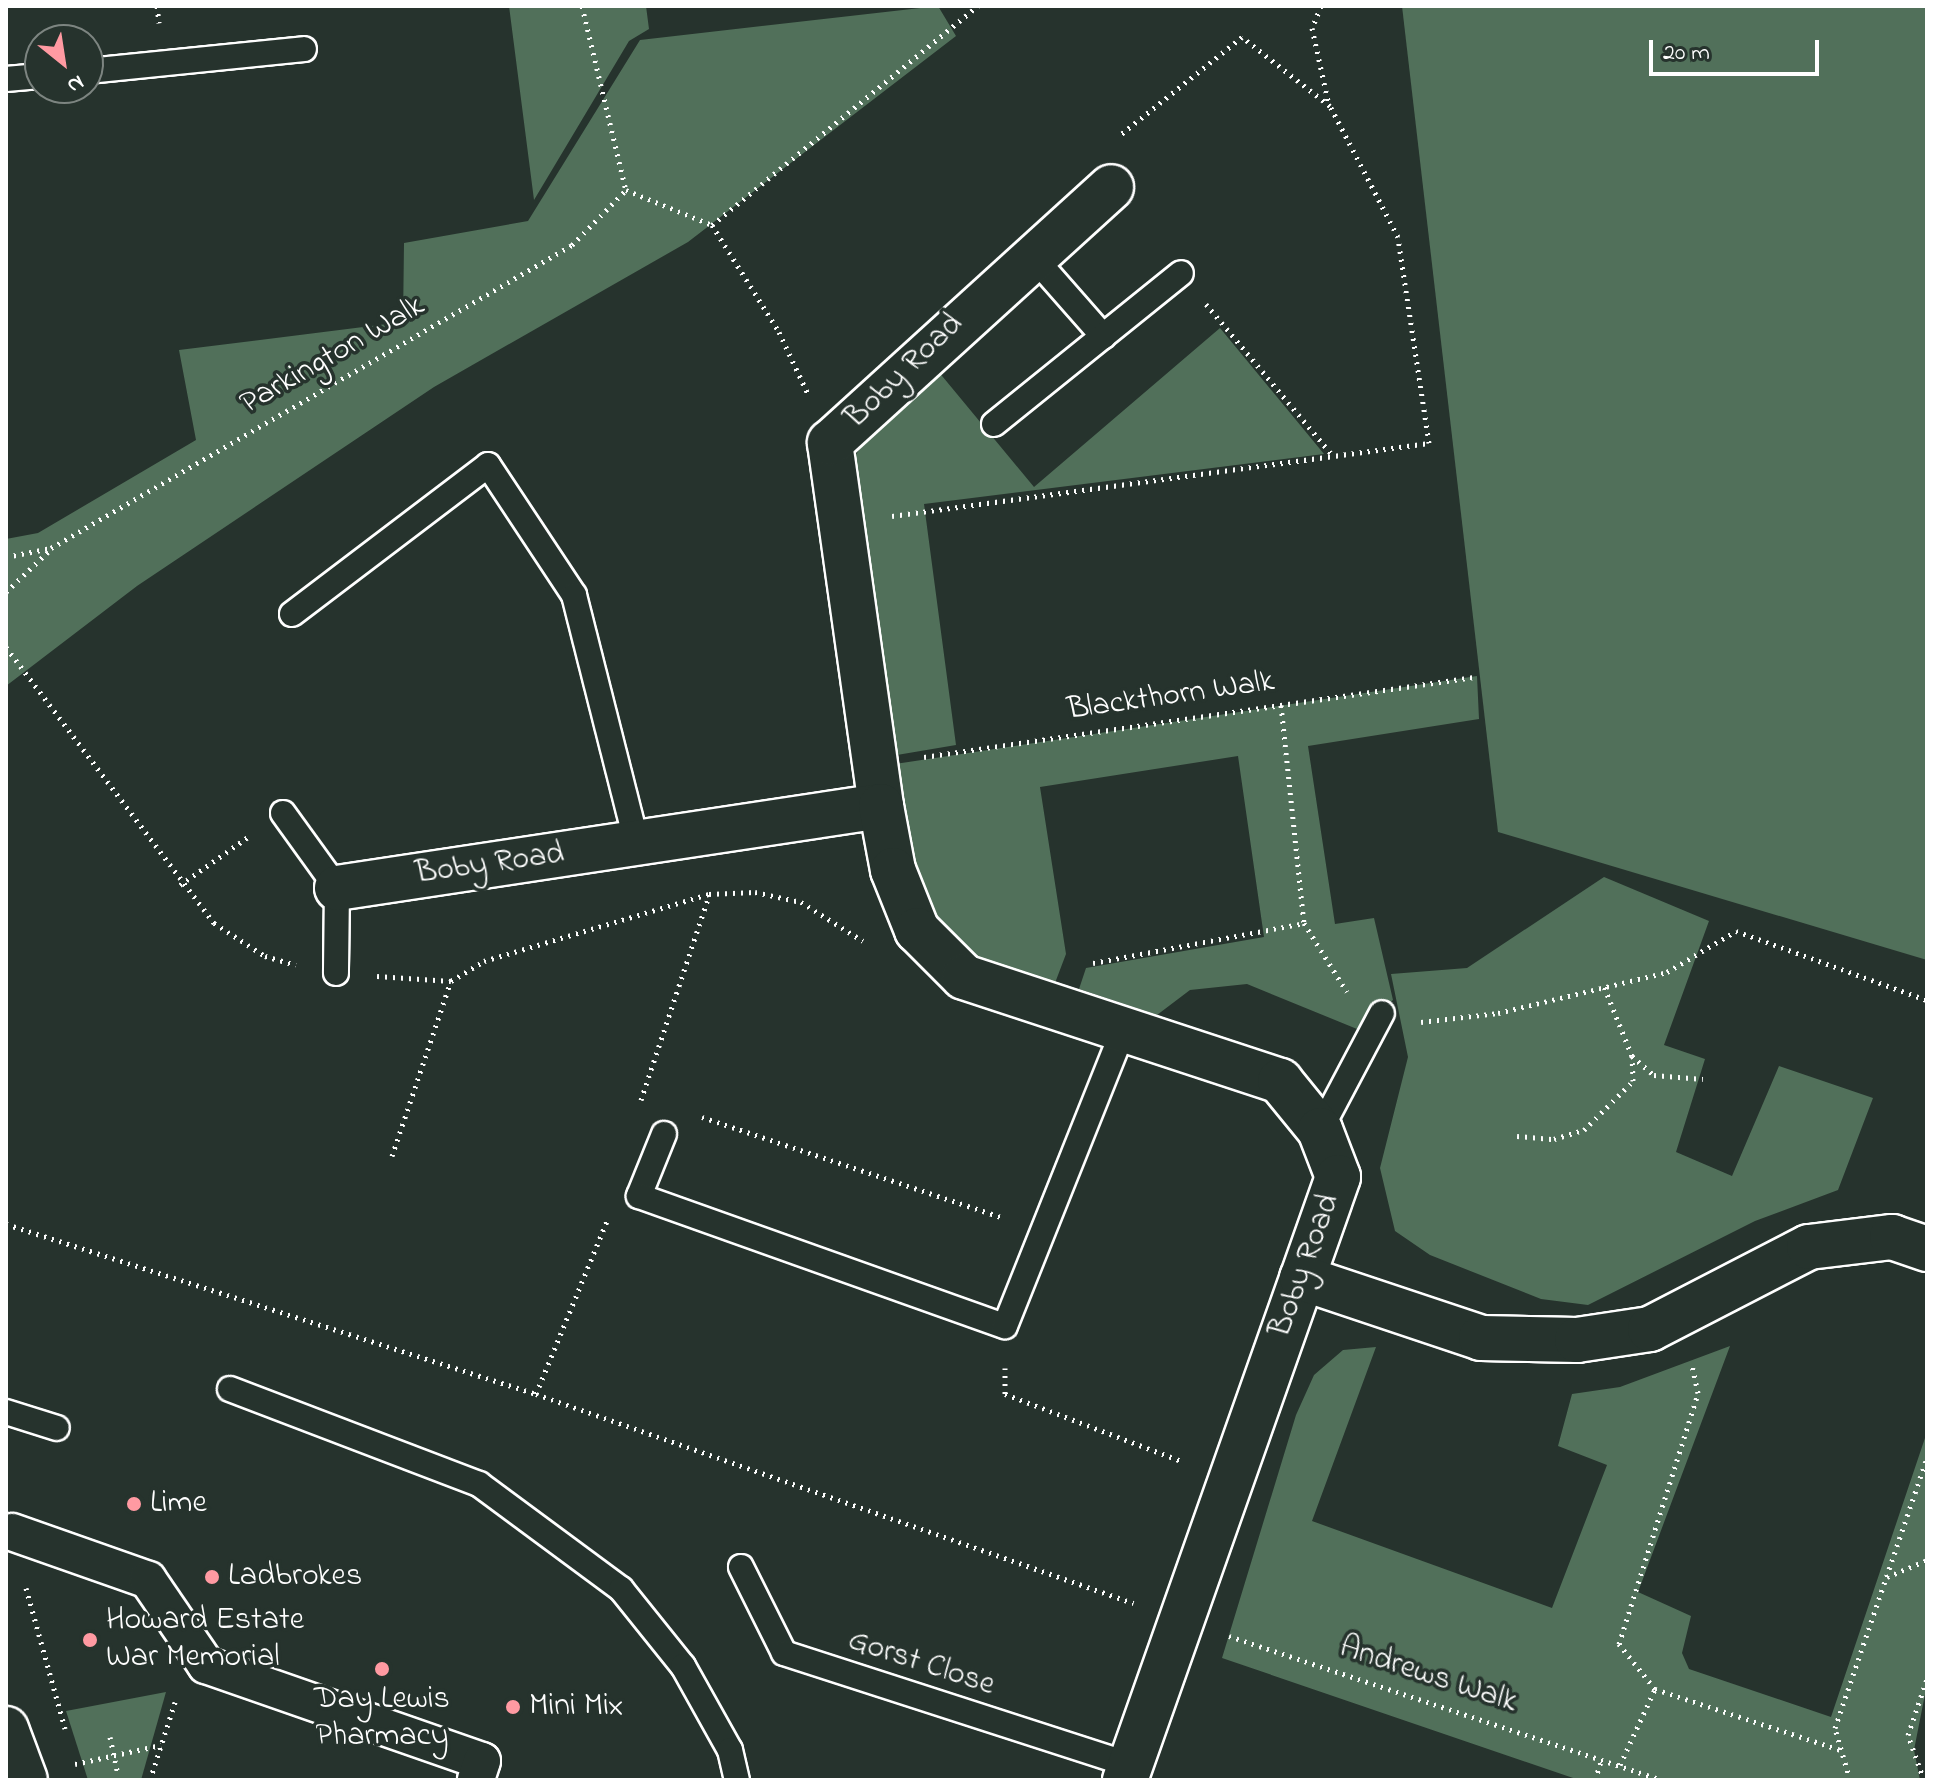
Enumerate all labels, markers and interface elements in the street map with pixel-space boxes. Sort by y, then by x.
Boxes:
north arrow [24,24,104,104]
scale bar [1653,24,1823,74]
text: 20 m [1663,36,1710,71]
text: N [61,65,89,101]
street label: Parkington Walk [234,288,432,424]
street label: Boby Road [838,306,972,438]
street label: Blackthorn Walk [1065,663,1277,731]
street label: Boby Road [413,836,567,894]
street label: Boby Road [1262,1189,1350,1343]
place label: Lime [150,1485,207,1523]
marker: Lime [125,1495,143,1513]
place label: Ladbrokes [228,1558,362,1596]
marker: Ladbrokes [203,1568,221,1586]
place label: Howard Estate War Memorial [106,1603,304,1678]
street label: Gorst Close [843,1622,999,1706]
street label: Andrews Walk [1334,1629,1522,1723]
marker: Howard Estate War Memorial [81,1631,99,1649]
marker: Day Lewis Pharmacy [373,1660,391,1678]
place label: Day Lewis Pharmacy [314,1682,450,1757]
place label: Mini Mix [529,1688,623,1726]
marker: Mini Mix [504,1698,522,1716]

